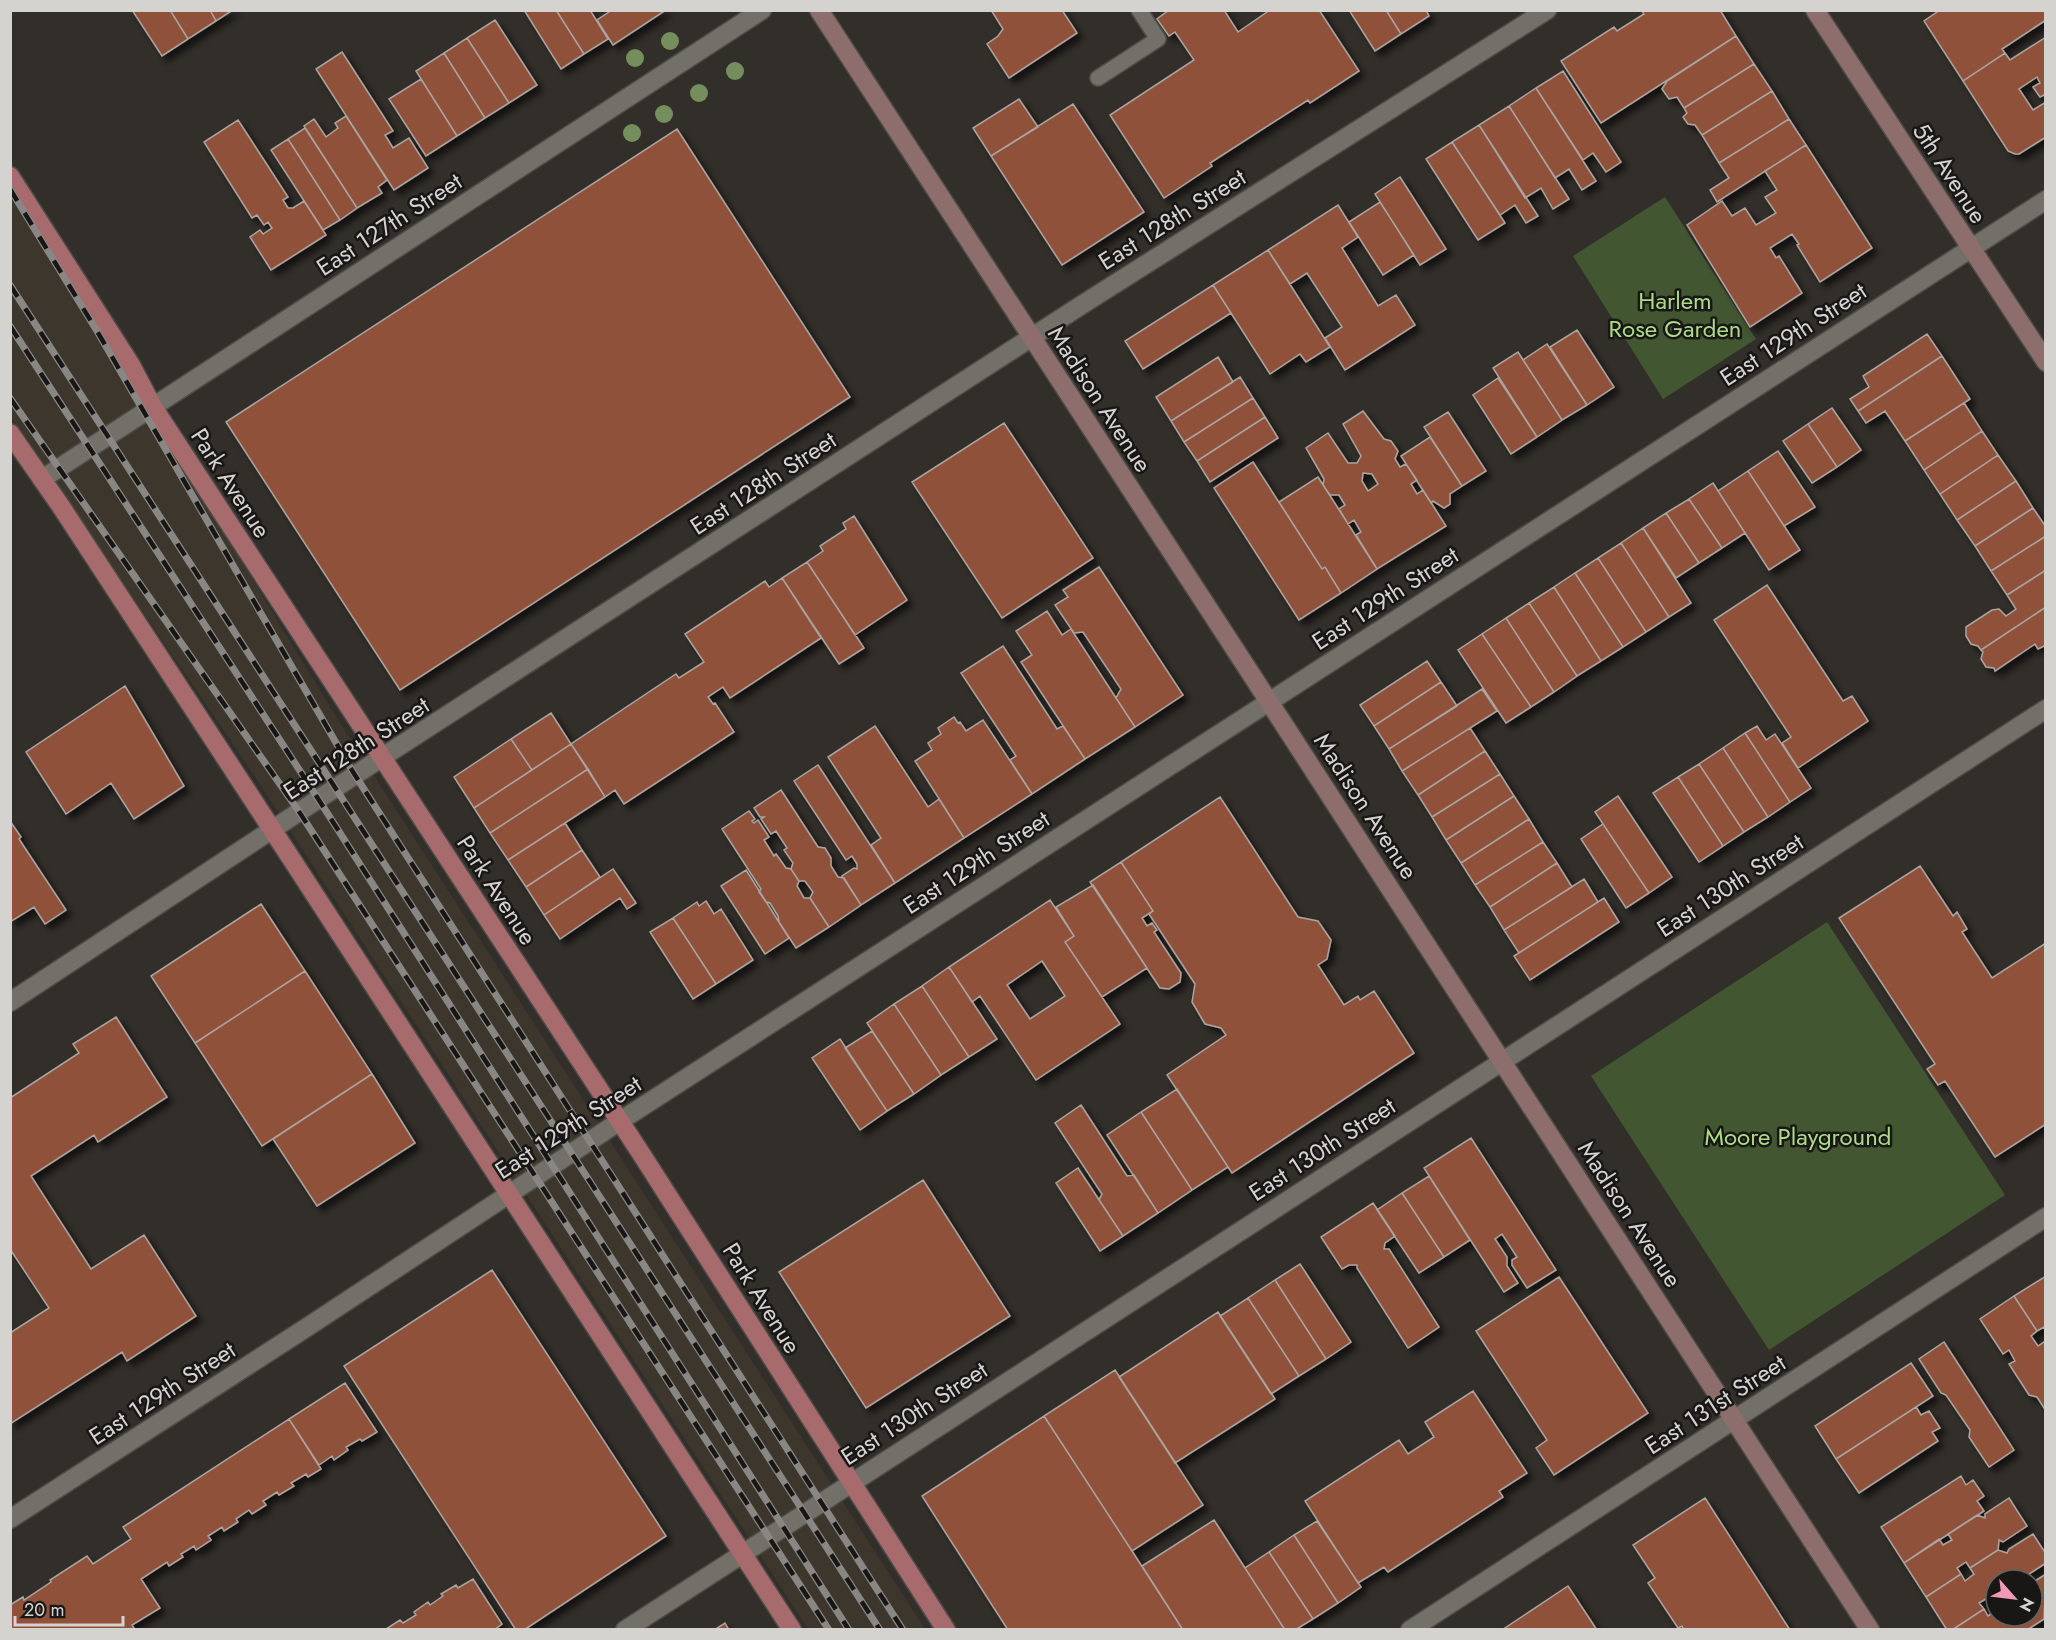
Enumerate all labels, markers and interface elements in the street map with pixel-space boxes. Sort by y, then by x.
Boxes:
street label: 5th Avenue [1904,116,1996,230]
street label: East 128th Street [1092,160,1253,278]
street label: East 127th Street [309,164,469,284]
street label: East 129th Street [1713,273,1873,395]
park label: Harlem Rose Garden [1609,283,1741,346]
street label: Madison Avenue [1040,319,1160,479]
street label: Park Avenue [182,421,280,545]
street label: East 128th Street [683,423,843,543]
street label: East 129th Street [1305,537,1465,659]
street label: East 128th Street [276,688,436,808]
street label: Madison Avenue [1306,726,1426,886]
street label: East 129th Street [896,801,1056,923]
street label: East 130th Street [1650,824,1810,946]
street label: Park Avenue [448,828,546,952]
street label: East 129th Street [488,1066,648,1188]
street label: East 130th Street [1242,1088,1402,1210]
park label: Moore Playground [1705,1119,1891,1154]
street label: Madison Avenue [1570,1134,1690,1294]
street label: Park Avenue [714,1236,810,1360]
street label: East 129th Street [82,1332,242,1454]
street label: East 131st Street [1638,1345,1793,1463]
street label: East 130th Street [834,1352,994,1474]
north arrow [1984,1568,2044,1628]
scale bar [15,1589,123,1627]
text: N [2014,1594,2040,1616]
text: 20 m [24,1597,64,1623]

